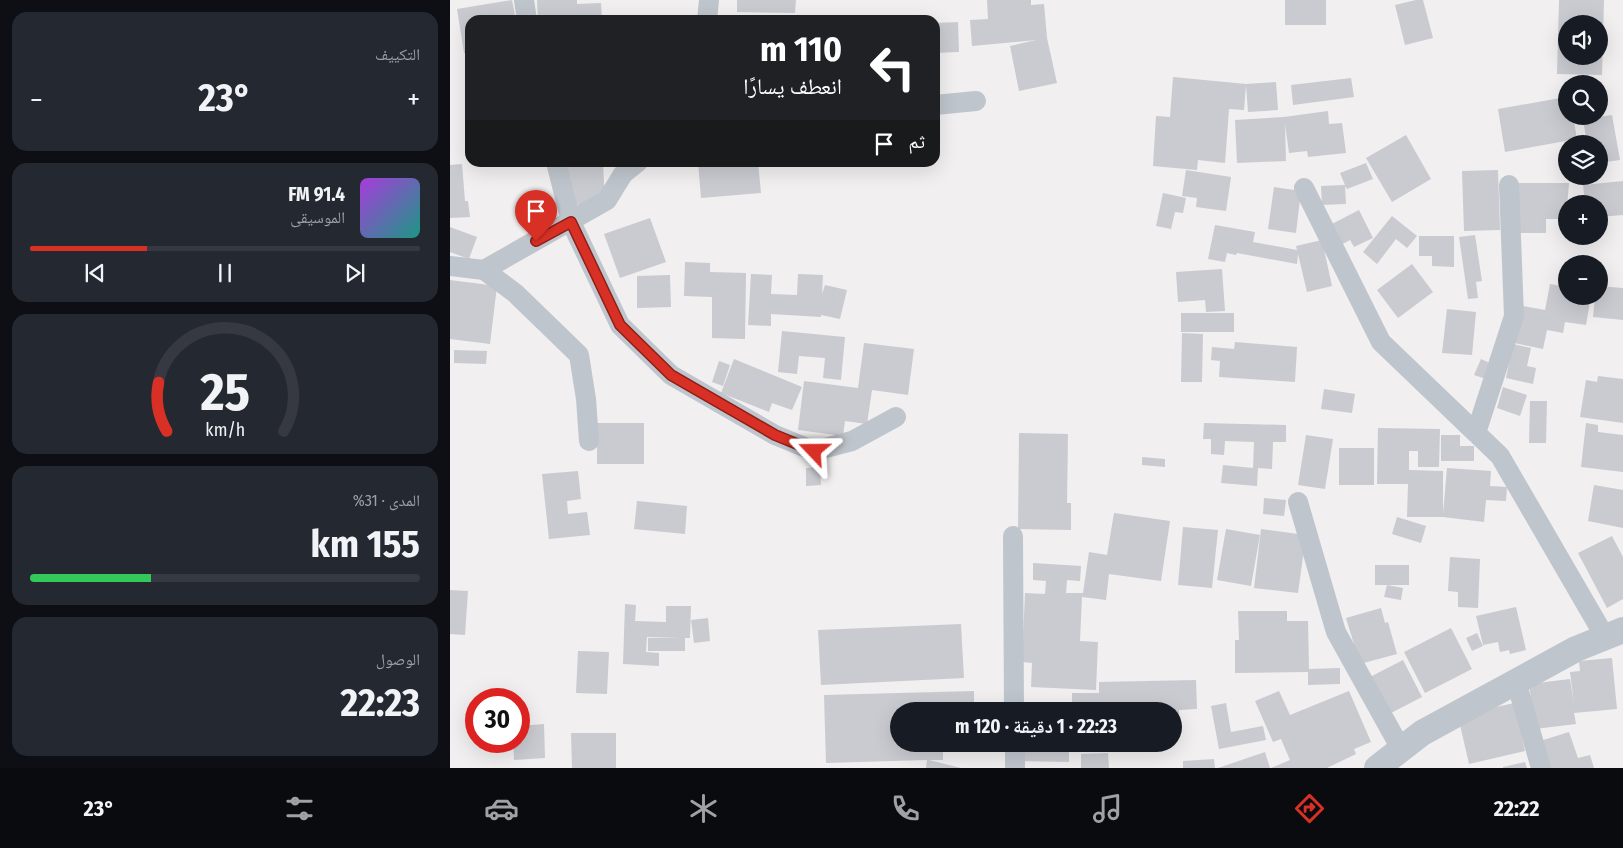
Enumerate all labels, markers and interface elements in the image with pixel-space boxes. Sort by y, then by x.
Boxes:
map controls [1558,15,1608,305]
button: sound [1558,15,1608,65]
text: 110 m [760,28,842,70]
icon: left [860,35,925,100]
text: التكييف [375,45,420,64]
text: انعطف يسارًا [743,73,842,100]
text: 23° [198,75,252,121]
button: search [1558,75,1608,125]
text: − [30,83,43,116]
text: + [407,83,420,116]
icon: arrive [870,130,898,158]
text: ثم [908,130,925,153]
button: layers [1558,135,1608,185]
text: 91.4 FM [288,183,345,206]
pin [515,190,557,241]
button: + [1558,195,1608,245]
icon: arrive [522,197,550,225]
text: الموسيقى [290,208,345,227]
button: − [1558,255,1608,305]
icon: previous [81,259,109,287]
icon: pause [211,259,239,287]
icon: next [341,259,369,287]
text: 25 [199,361,250,424]
text: km/h [205,419,245,441]
position arrow [787,424,839,476]
text: المدى · 31% [353,491,420,510]
text: 155 km [311,521,420,567]
text: الوصول [376,650,420,669]
text: 22:23 [341,680,420,726]
speed limit sign: 30 [465,688,530,753]
text: 22:23 · 1 دقيقة · 120 m [955,715,1117,738]
icon: filters [282,791,317,826]
icon: car [484,791,519,826]
icon: climate [686,791,721,826]
icon: phone [888,791,923,826]
icon: music [1090,791,1125,826]
icon: directions [1292,791,1327,826]
text: 23° [84,795,114,822]
text: 22:22 [1494,795,1539,822]

